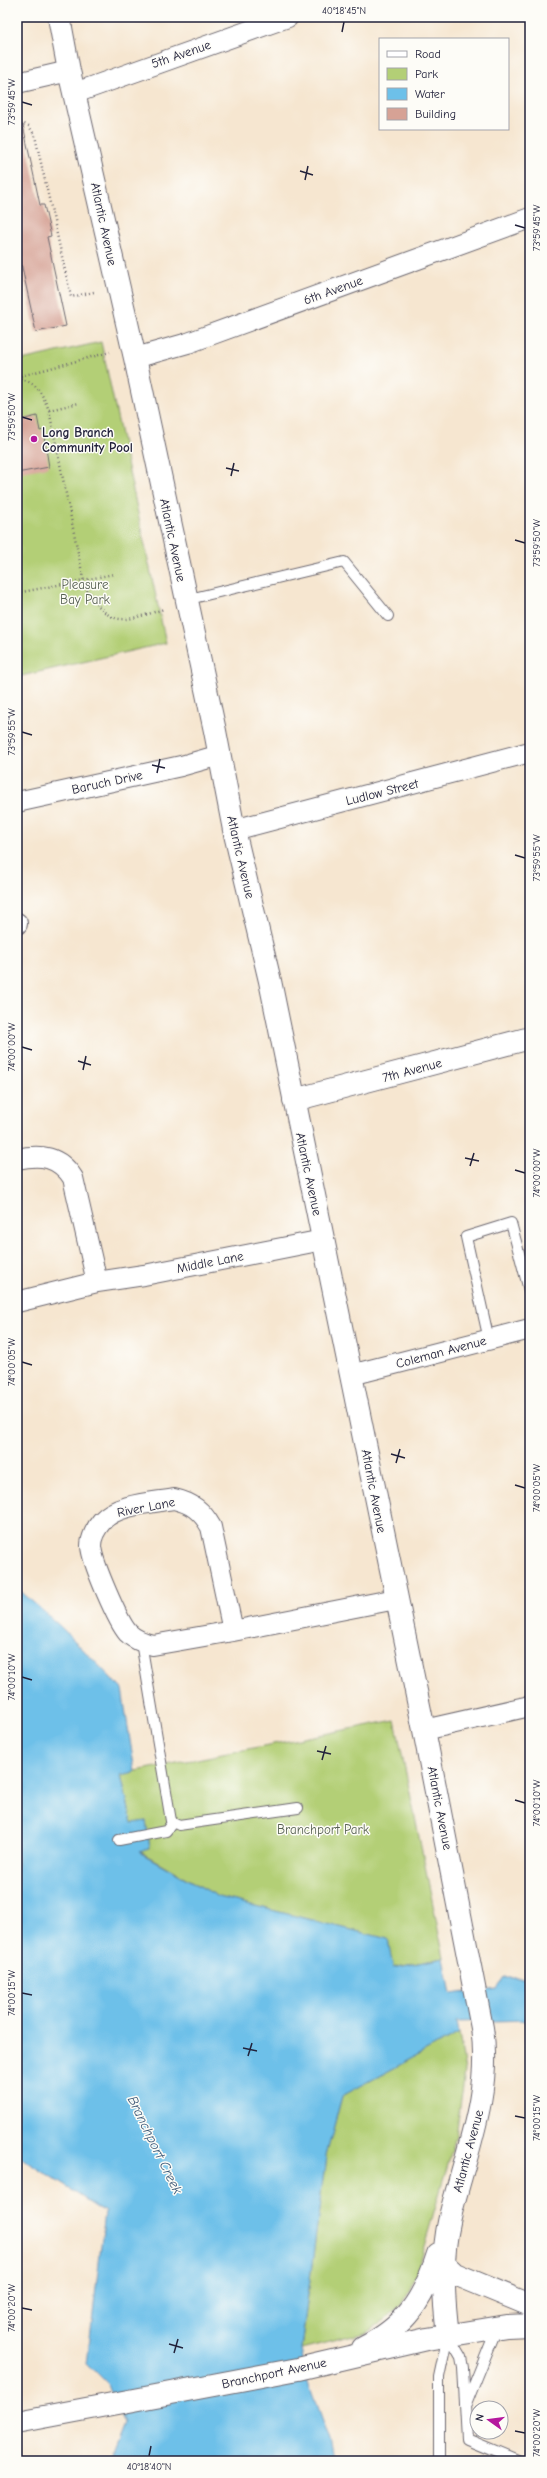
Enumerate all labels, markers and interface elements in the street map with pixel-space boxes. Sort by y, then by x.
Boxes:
text: 40°18'45"N [322,5,366,17]
street label: 5th Avenue [149,37,213,71]
legend [379,38,509,130]
text: Road [415,47,441,61]
text: Park [415,67,438,81]
text: 73°59'45"W [6,78,18,125]
text: Water [415,87,445,101]
text: Building [415,107,456,121]
street label: Atlantic Avenue [88,181,120,268]
text: 73°59'45"W [531,204,543,251]
street label: 6th Avenue [301,272,365,308]
text: 73°59'50"W [6,393,18,441]
place label: Long Branch Community Pool [42,425,133,455]
marker: Long Branch Community Pool [29,434,39,444]
street label: Atlantic Avenue [157,497,189,584]
text: 73°59'50"W [531,519,543,567]
park label: Pleasure Bay Park [60,577,111,607]
text: 73°59'55"W [6,708,18,756]
street label: Baruch Drive [70,767,144,797]
street label: Ludlow Street [344,775,421,808]
street label: Atlantic Avenue [224,814,258,901]
text: 73°59'55"W [531,834,543,882]
text: 74°00'00"W [6,1022,18,1071]
street label: 7th Avenue [381,1055,444,1085]
street label: Atlantic Avenue [293,1131,325,1218]
text: 74°00'00"W [531,1148,543,1197]
street label: Middle Lane [175,1248,245,1276]
street label: Coleman Avenue [394,1333,488,1371]
text: 74°00'05"W [6,1338,18,1386]
street label: Atlantic Avenue [359,1448,390,1535]
text: 74°00'05"W [531,1464,543,1512]
street label: River Lane [116,1494,177,1520]
text: 74°00'10"W [6,1653,18,1700]
street label: Atlantic Avenue [425,1765,456,1852]
text: 74°00'10"W [531,1779,543,1826]
park label: Branchport Park [277,1822,370,1837]
text: 74°00'15"W [6,1970,18,2016]
water label: Branchport Creek [124,2093,186,2197]
text: 74°00'15"W [531,2095,543,2141]
street label: Atlantic Avenue [450,2108,486,2194]
text: 74°00'20"W [6,2284,18,2332]
street label: Branchport Avenue [220,2354,328,2391]
north arrow [469,2400,509,2440]
text: 74°00'20"W [531,2409,543,2457]
text: N [473,2413,487,2423]
text: 40°18'40"N [127,2461,171,2473]

